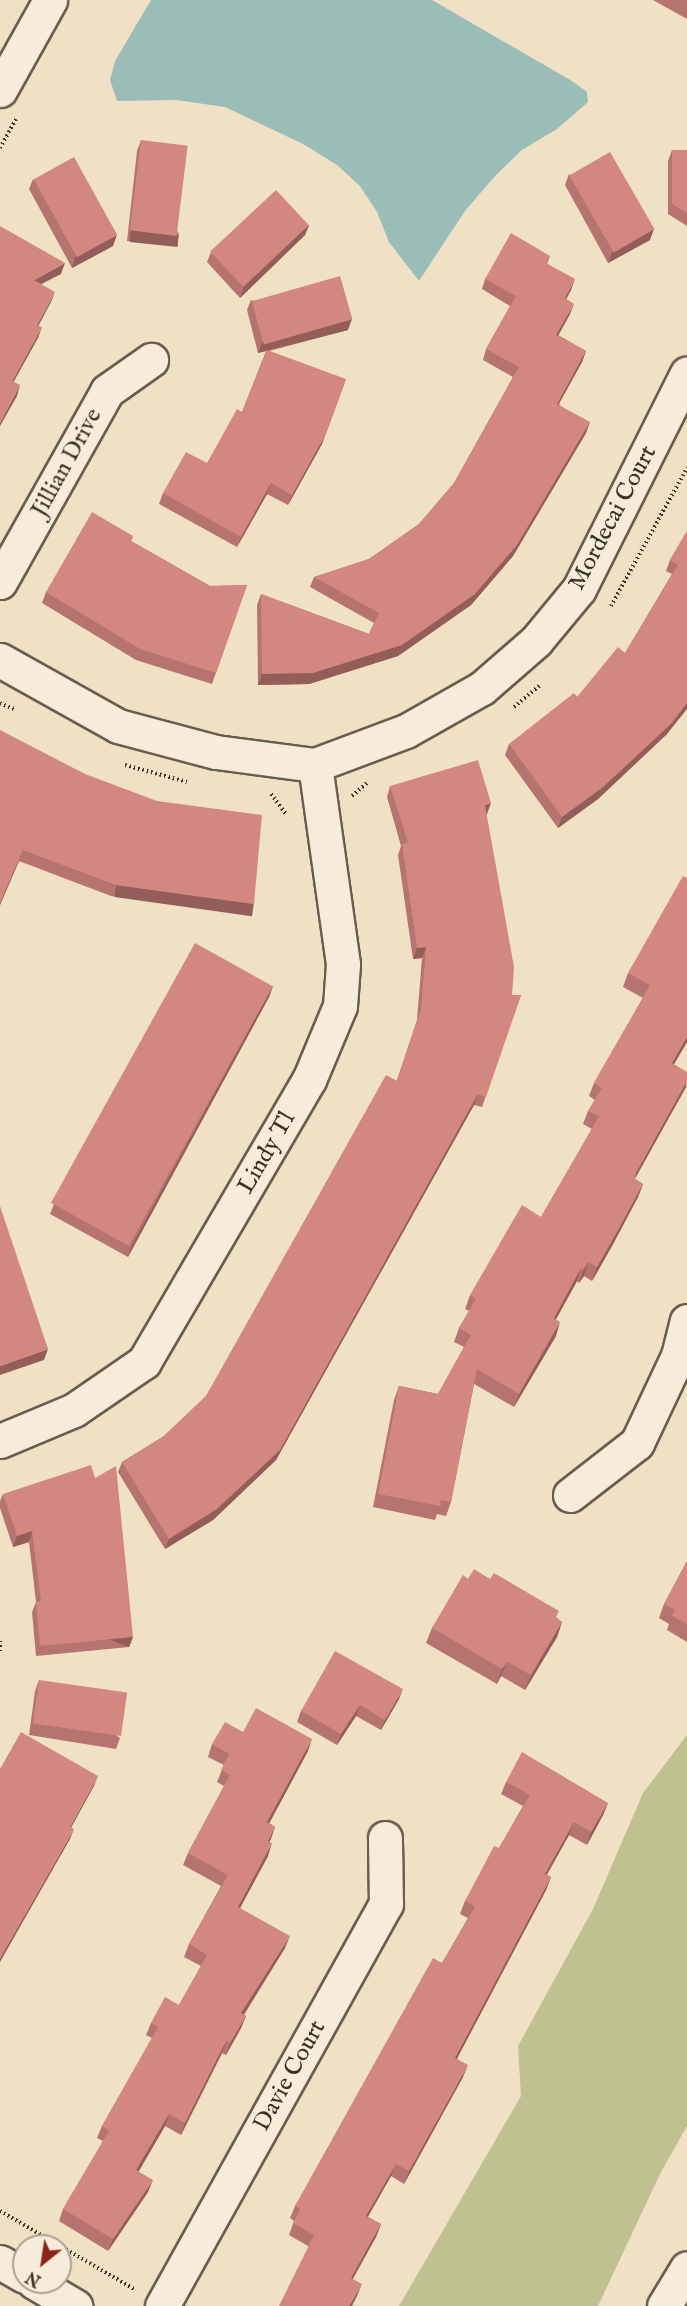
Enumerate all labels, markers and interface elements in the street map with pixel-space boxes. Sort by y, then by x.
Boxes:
street label: Jillian Drive [25,404,109,522]
street label: Mordecai Court [563,441,663,595]
street label: Lindy Tl [232,1107,302,1199]
street label: Davie Court [248,2016,332,2136]
north arrow [12,2234,72,2294]
text: N [23,2266,45,2290]

